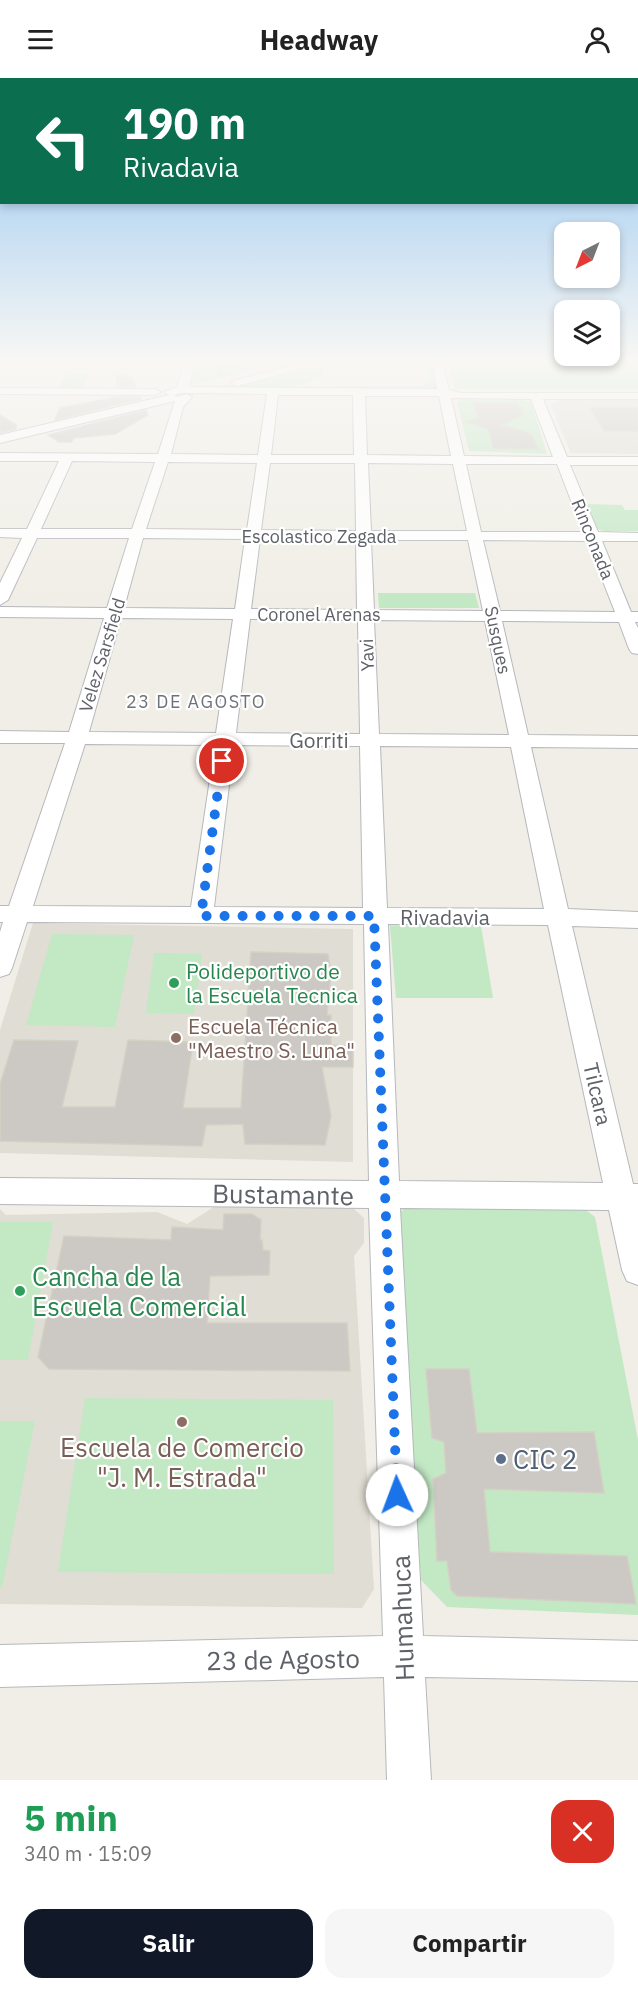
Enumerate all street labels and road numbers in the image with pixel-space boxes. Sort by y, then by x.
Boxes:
street label: Rinconada [566,495,620,583]
street label: Escolastico Zegada [242,525,397,548]
street label: Velez Sarsfield [74,595,130,715]
street label: Coronel Arenas [257,603,381,626]
street label: Susques [480,604,516,676]
street label: Yavi [355,638,379,672]
street label: Gorriti [289,726,349,754]
street label: Rivadavia [400,903,490,931]
street label: Tilcara [577,1060,619,1128]
street label: Bustamante [212,1176,354,1212]
street label: Humahuca [383,1554,421,1682]
street label: 23 de Agosto [206,1641,360,1677]

